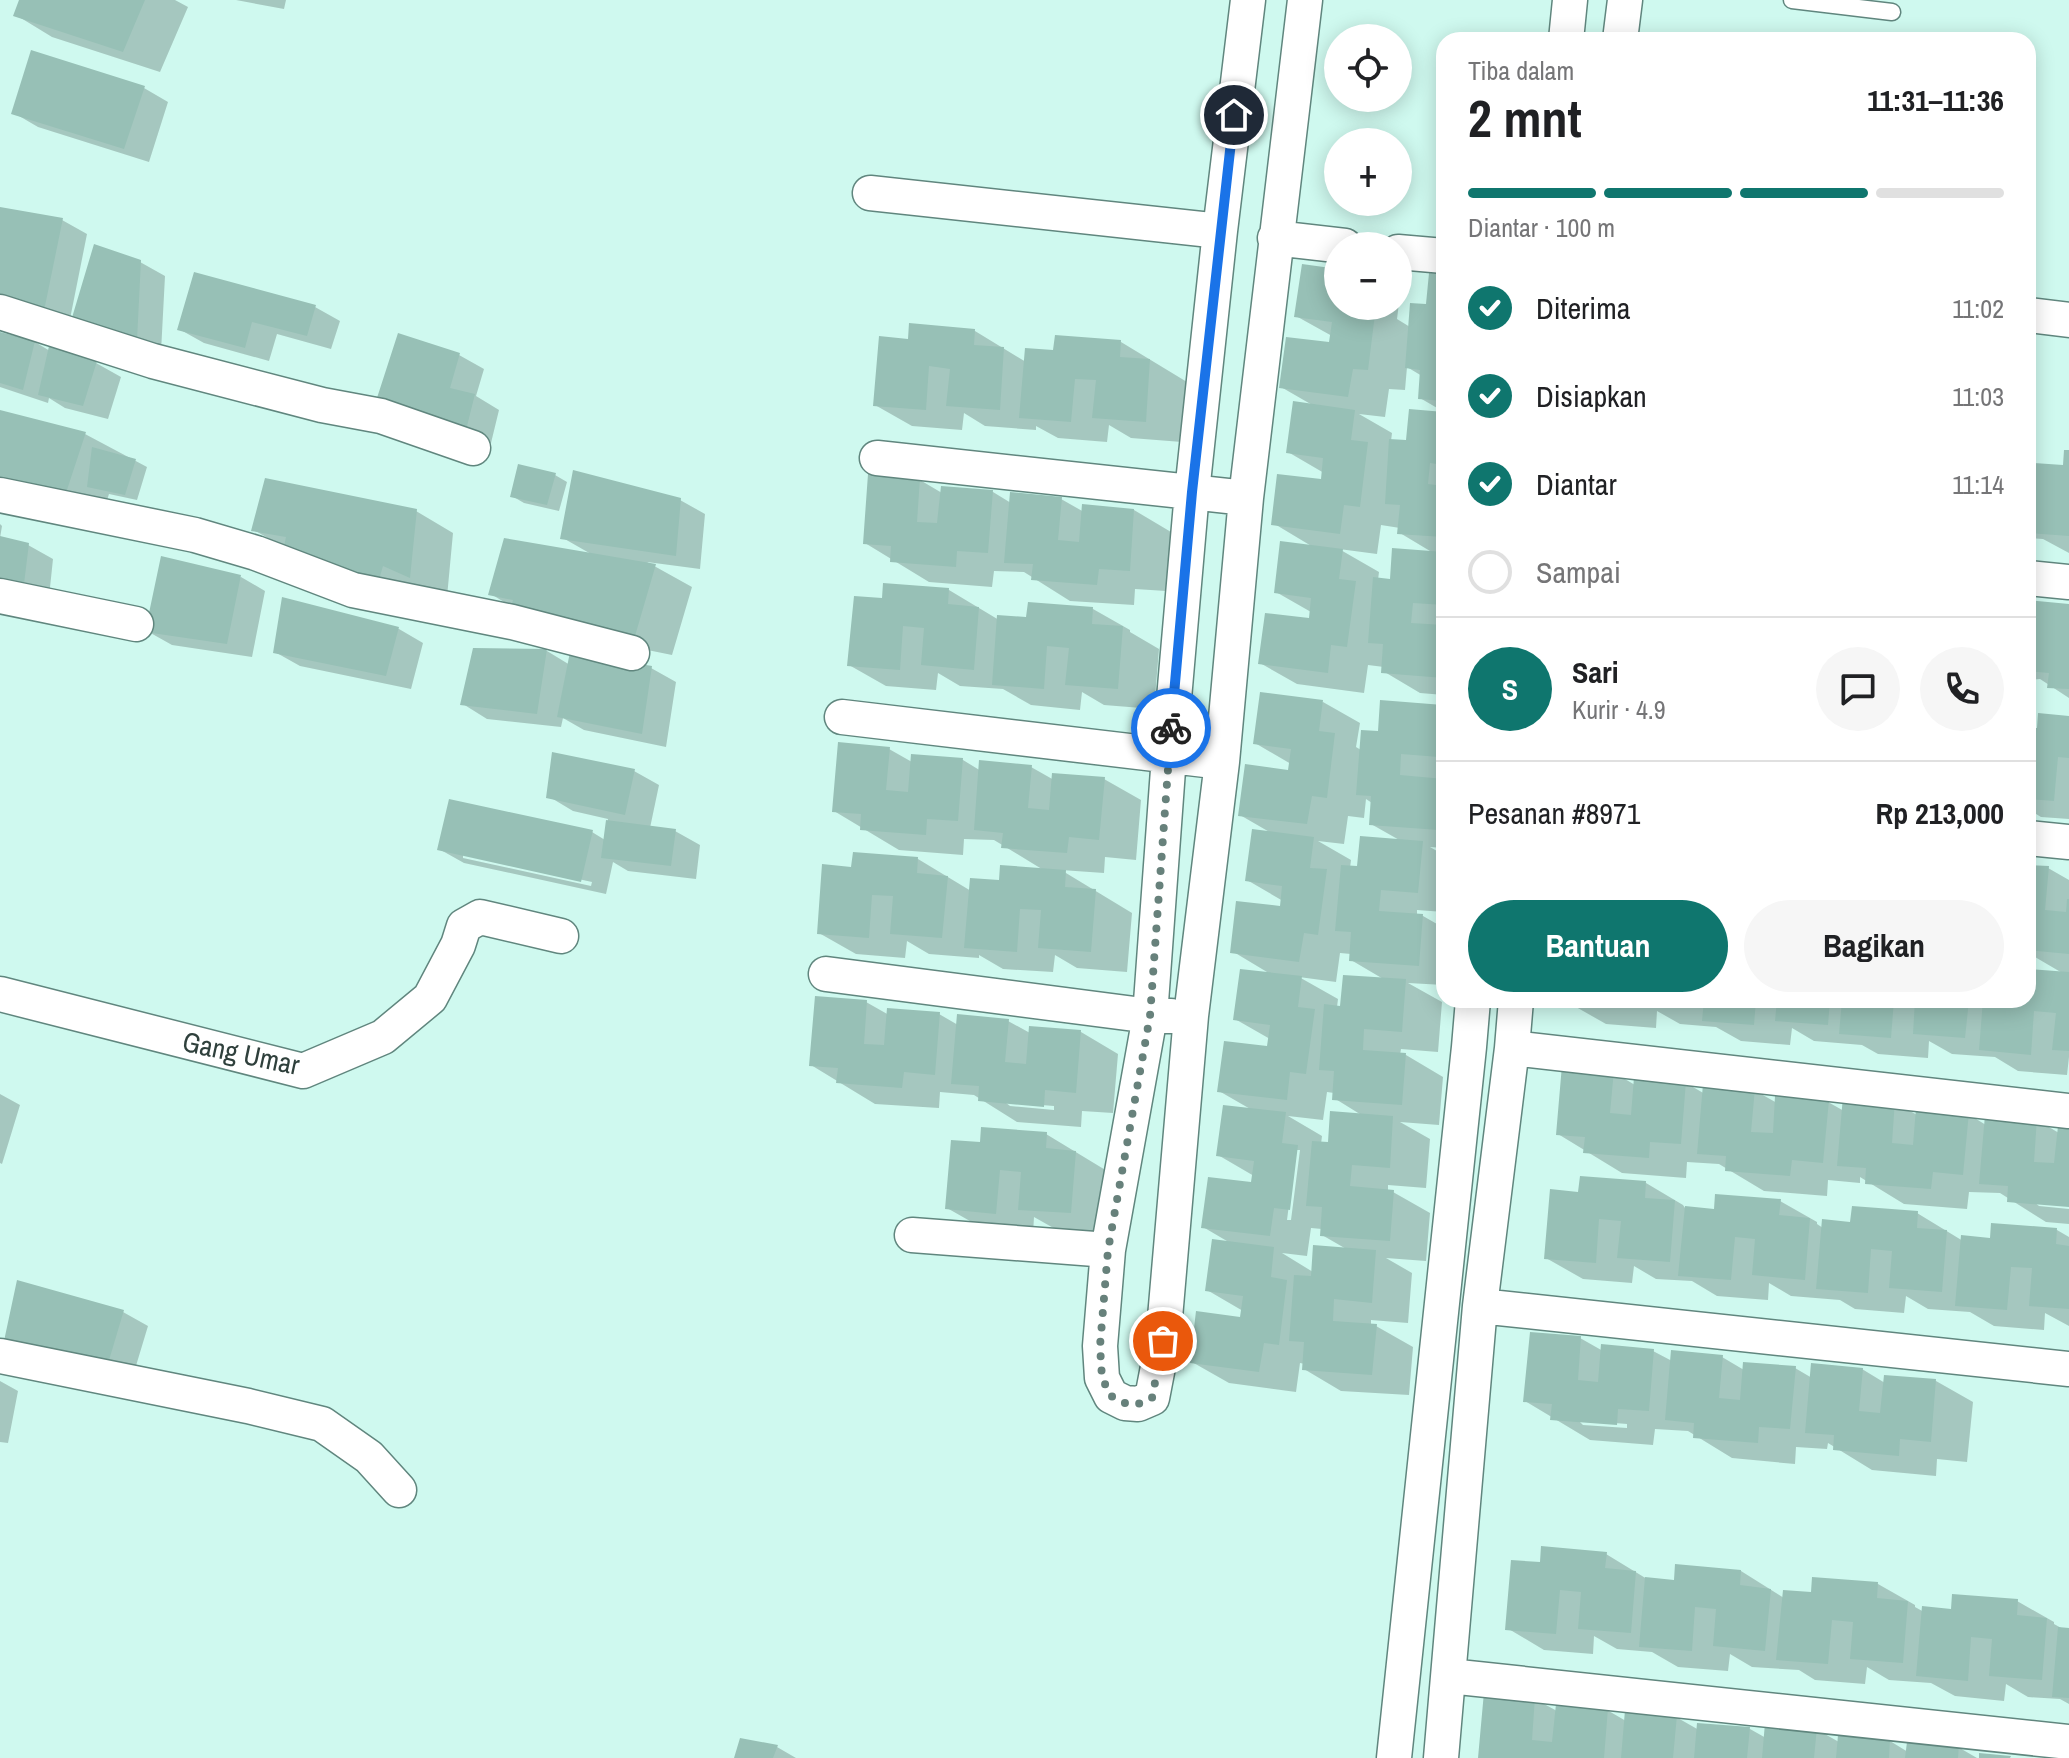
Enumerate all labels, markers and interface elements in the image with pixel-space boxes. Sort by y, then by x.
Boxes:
map controls [1324,24,1412,320]
button: locate [1324,24,1412,112]
text: Tiba dalam [1468,53,1574,88]
text: 11:31–11:36 [1867,80,2004,120]
pin [1200,81,1268,149]
text: 2 mnt [1468,83,1582,153]
icon: home [1212,93,1256,137]
button: + [1324,128,1412,216]
text: Diantar · 100 m [1468,210,1615,245]
button: − [1324,232,1412,320]
icon: check [1468,286,1512,330]
text: Diterima [1536,288,1630,328]
text: 11:02 [1952,291,2004,326]
icon: check [1468,374,1512,418]
text: Disiapkan [1536,376,1647,416]
text: 11:03 [1952,379,2004,414]
icon: check [1468,462,1512,506]
text: Diantar [1536,464,1617,504]
text: 11:14 [1952,467,2004,502]
text: Sampai [1536,552,1621,592]
button: chat [1816,647,1900,731]
button: phone [1920,647,2004,731]
text: Sari [1572,652,1619,692]
text: S [1502,669,1518,709]
courier [1131,688,1211,768]
text: Kurir · 4.9 [1572,692,1666,727]
icon: bike [1149,706,1193,750]
text: Pesanan #8971 [1468,793,1640,833]
text: Rp 213,000 [1875,793,2004,833]
button: Bantuan [1468,900,1728,992]
button: Bagikan [1744,900,2004,992]
street label: Gang Umar [179,1022,303,1084]
pin [1129,1307,1197,1375]
icon: bag [1141,1319,1185,1363]

